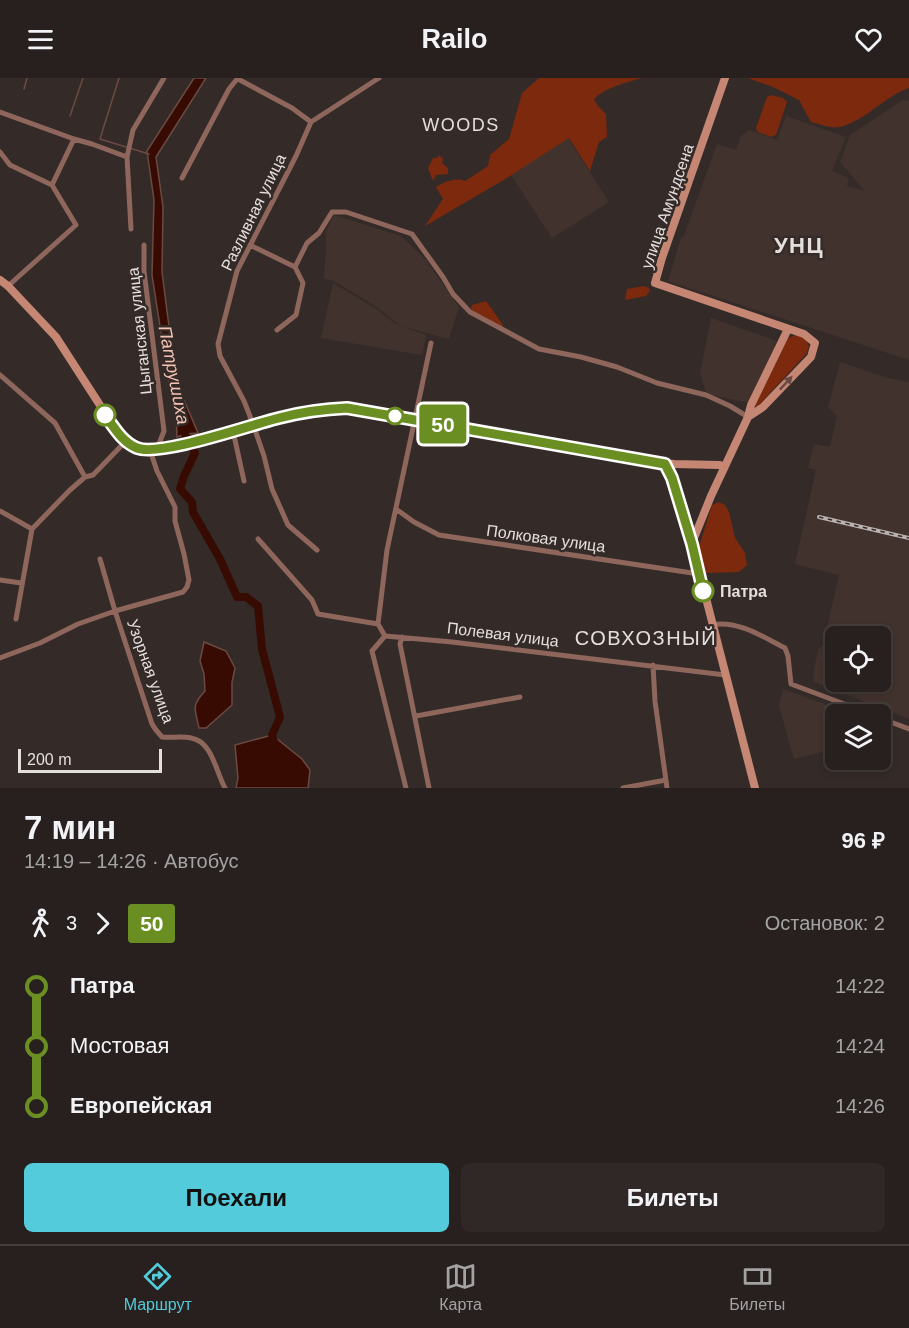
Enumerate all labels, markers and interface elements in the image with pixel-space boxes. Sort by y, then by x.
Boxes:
icon: menu [24,23,57,56]
icon: heart [852,23,885,56]
text: Railo [421,24,488,54]
district label: WOODS [422,115,500,135]
street label: улица Амундсена [638,141,697,271]
street label: Разливная улица [218,151,289,273]
district label: УНЦ [774,233,824,258]
street label: Цыганская улица [124,266,155,395]
water label: Патрушиха [155,324,193,426]
one-way arrow [779,376,793,391]
unlabelled marker [94,404,116,426]
line badge: 50 [416,404,470,444]
unlabelled marker [386,407,404,425]
text: 50 [431,413,455,436]
street label: Полковая улица [485,522,607,555]
marker: Патра [692,580,714,602]
place label: Патра [720,583,767,600]
street label: Узорная улица [124,617,177,725]
street label: Полевая улица [446,619,560,650]
district label: СОВХОЗНЫЙ [575,626,717,649]
map controls [825,626,891,770]
button: locate [825,626,891,692]
button: layers [825,704,891,770]
scale bar [18,746,162,774]
text: 200 m [27,751,71,768]
text: 7 мин [24,809,116,846]
text: 96 ₽ [842,828,885,853]
text: 14:19 – 14:26 · Автобус [24,850,238,872]
icon: walk [24,907,57,940]
icon: forward [86,907,119,940]
text: 3 [66,912,77,934]
text: 50 [140,912,163,935]
text: Остановок: 2 [765,912,885,934]
text: Патра [70,973,135,998]
text: 14:22 [835,975,885,997]
text: Мостовая [70,1033,169,1058]
text: 14:24 [835,1035,885,1057]
text: Европейская [70,1093,212,1118]
text: 14:26 [835,1095,885,1117]
button: Поехали [24,1163,449,1232]
button: Билеты [461,1163,885,1232]
tab: Маршрут [124,1260,192,1314]
tab: Карта [439,1260,482,1314]
tab: Билеты [729,1260,785,1314]

